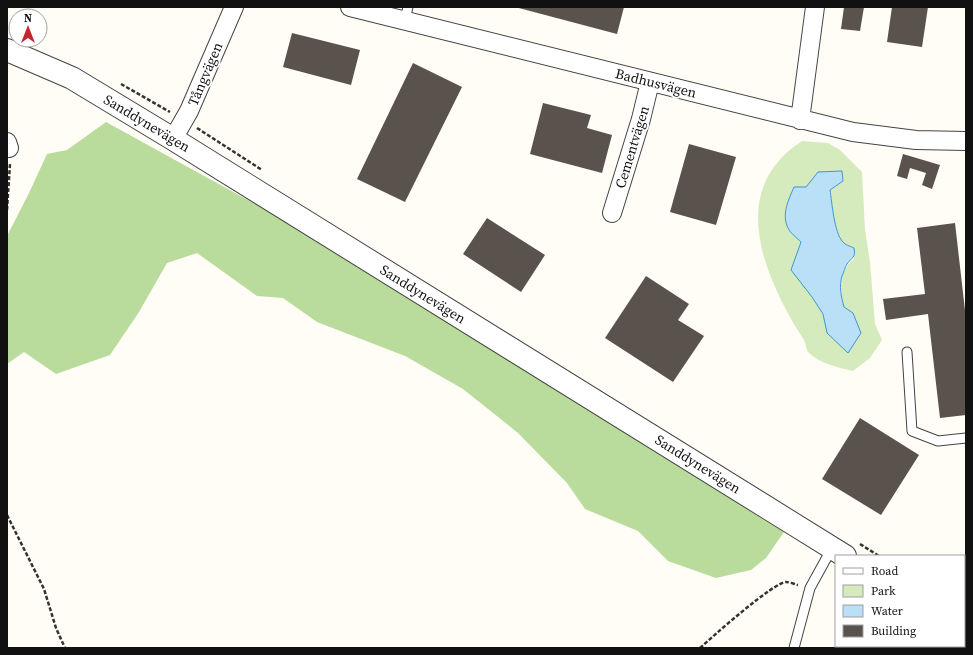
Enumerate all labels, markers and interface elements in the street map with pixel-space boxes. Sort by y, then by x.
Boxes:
north arrow [8,8,48,48]
text: N [24,11,32,26]
street label: Tångvägen [183,39,228,109]
street label: Badhusvägen [613,63,699,103]
street label: Sanddynevägen [100,89,194,157]
street label: Cementvägen [610,103,654,191]
street label: Sanddynevägen [376,260,470,329]
street label: Sanddynevägen [651,430,745,499]
legend [835,555,965,647]
text: Road [871,563,898,579]
text: Park [871,583,896,599]
text: Water [871,603,903,619]
text: Building [871,623,916,639]

